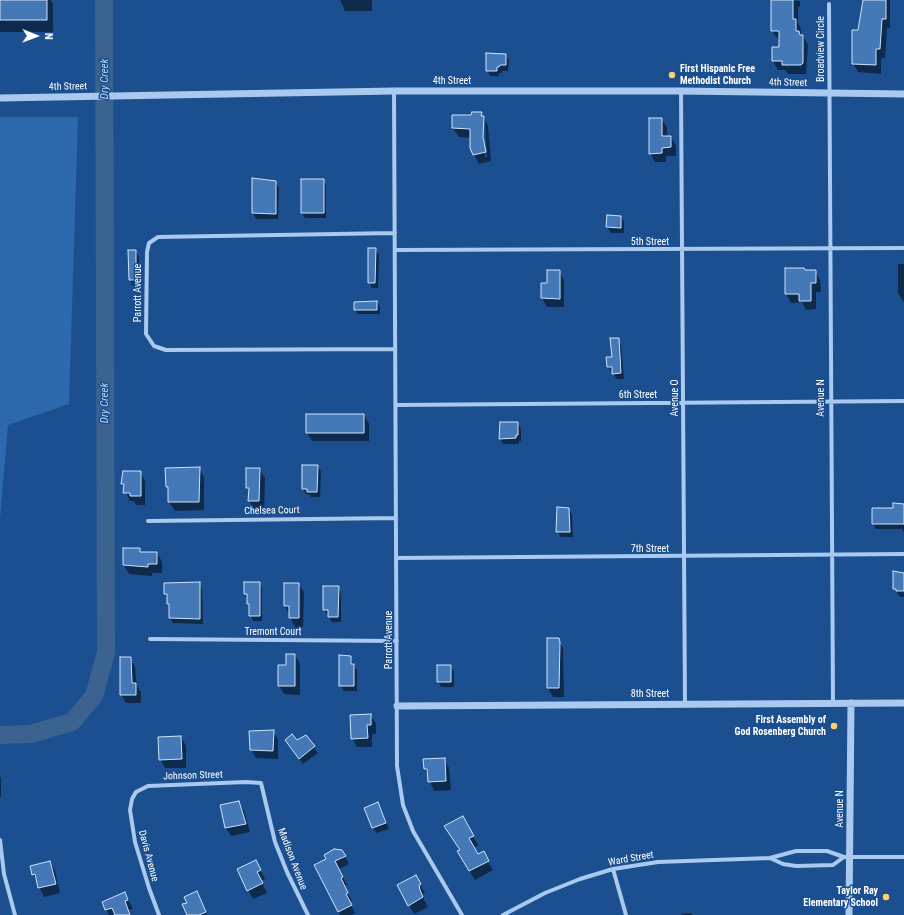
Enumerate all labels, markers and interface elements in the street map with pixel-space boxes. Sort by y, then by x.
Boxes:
north arrow [16,16,56,56]
street label: Broadview Circle [815,16,827,82]
text: N [42,33,55,40]
water label: Dry Creek [98,59,112,99]
place label: First Hispanic Free Methodist Church [680,63,755,86]
marker: First Hispanic Free Methodist Church [667,70,677,80]
street label: 4th Street [433,75,471,87]
street label: 4th Street [769,77,807,89]
street label: 4th Street [49,81,87,93]
street label: 5th Street [631,236,669,248]
street label: Parrott Avenue [132,264,144,322]
street label: Avenue O [669,379,681,417]
street label: Avenue N [815,379,827,417]
water label: Dry Creek [98,383,112,423]
street label: 6th Street [619,389,657,401]
street label: Chelsea Court [244,505,300,517]
street label: 7th Street [631,543,669,555]
street label: Parrott Avenue [383,611,395,669]
street label: Tremont Court [245,626,301,638]
street label: 8th Street [631,688,669,700]
place label: First Assembly of God Rosenberg Church [735,714,826,738]
marker: First Assembly of God Rosenberg Church [829,721,839,731]
street label: Johnson Street [163,769,223,783]
street label: Avenue N [834,790,846,828]
street label: Madison Avenue [275,826,309,892]
street label: Davis Avenue [135,829,161,883]
street label: Ward Street [607,849,655,869]
place label: Taylor Ray Elementary School [803,885,878,908]
marker: Taylor Ray Elementary School [881,892,891,902]

